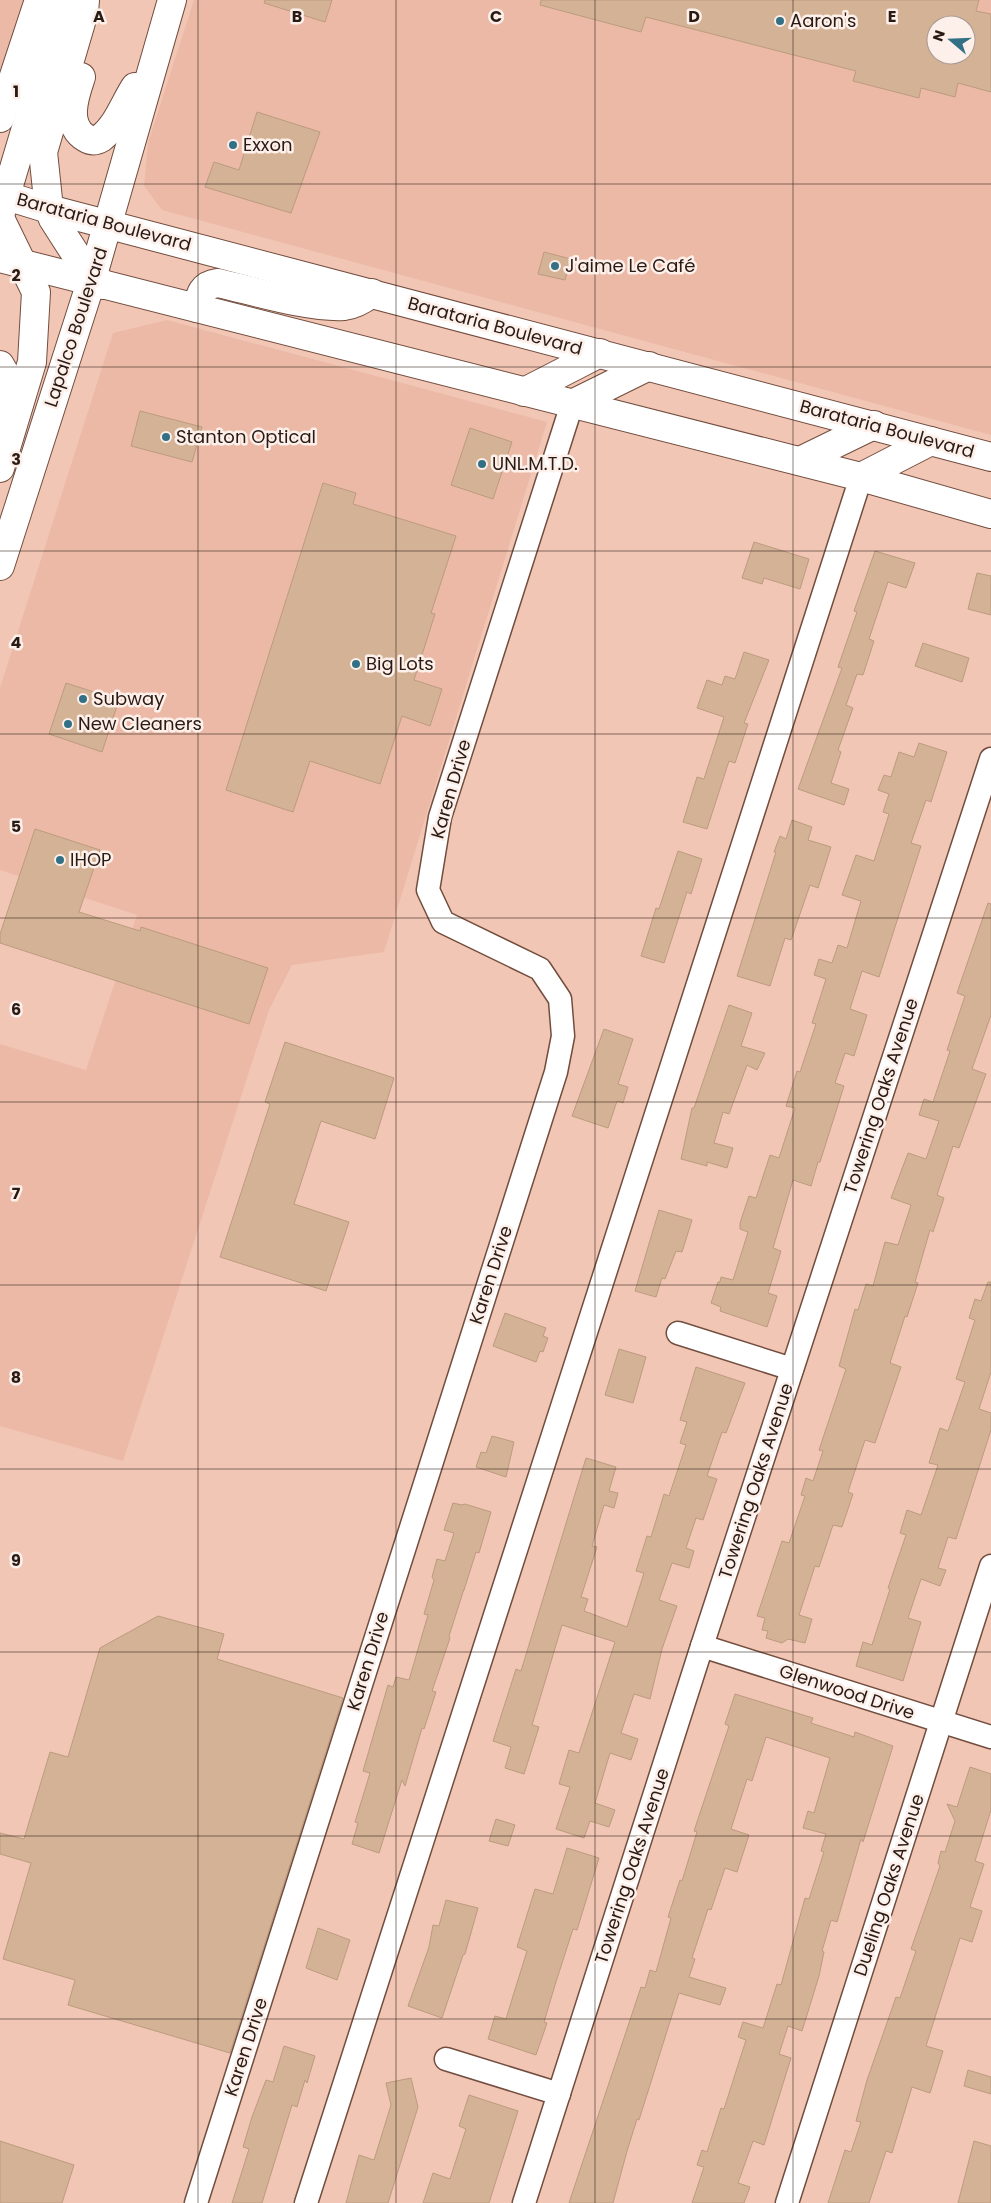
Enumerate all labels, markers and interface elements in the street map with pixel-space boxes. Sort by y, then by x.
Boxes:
text: A [93,5,105,28]
text: B [292,5,302,28]
text: C [490,5,502,28]
text: D [688,5,700,28]
text: E [888,5,896,28]
place label: Aaron's [790,8,856,33]
marker: Aaron's [774,15,786,27]
north arrow [926,15,976,65]
text: N [928,28,950,44]
text: 1 [13,80,19,103]
place label: Exxon [243,132,293,157]
marker: Exxon [227,139,239,151]
street label: Barataria Boulevard [14,186,194,257]
street label: Lapalco Boulevard [38,244,113,410]
place label: J'aime Le Café [565,253,695,278]
marker: J'aime Le Café [549,260,561,272]
text: 2 [11,264,21,287]
street label: Barataria Boulevard [405,290,585,361]
street label: Barataria Boulevard [797,393,977,464]
place label: Stanton Optical [176,424,316,449]
marker: Stanton Optical [160,431,172,443]
text: 3 [11,448,21,471]
place label: UNL.M.T.D. [492,451,578,476]
marker: UNL.M.T.D. [476,458,488,470]
text: 4 [11,631,22,654]
place label: Big Lots [366,651,434,676]
marker: Big Lots [350,658,362,670]
place label: Subway [93,686,164,711]
marker: Subway [77,693,89,705]
place label: New Cleaners [78,711,202,736]
marker: New Cleaners [62,718,74,730]
street label: Karen Drive [424,736,477,841]
text: 5 [11,815,21,838]
place label: IHOP [70,847,111,872]
marker: IHOP [54,854,66,866]
street label: Towering Oaks Avenue [837,995,924,1197]
text: 6 [11,998,21,1021]
text: 7 [12,1182,21,1205]
street label: Karen Drive [463,1222,518,1327]
text: 8 [11,1366,21,1389]
street label: Towering Oaks Avenue [712,1380,799,1582]
text: 9 [11,1549,21,1572]
street label: Karen Drive [341,1608,394,1713]
street label: Glenwood Drive [776,1658,918,1725]
street label: Towering Oaks Avenue [588,1765,675,1967]
street label: Dueling Oaks Avenue [847,1791,930,1979]
street label: Karen Drive [218,1994,273,2099]

